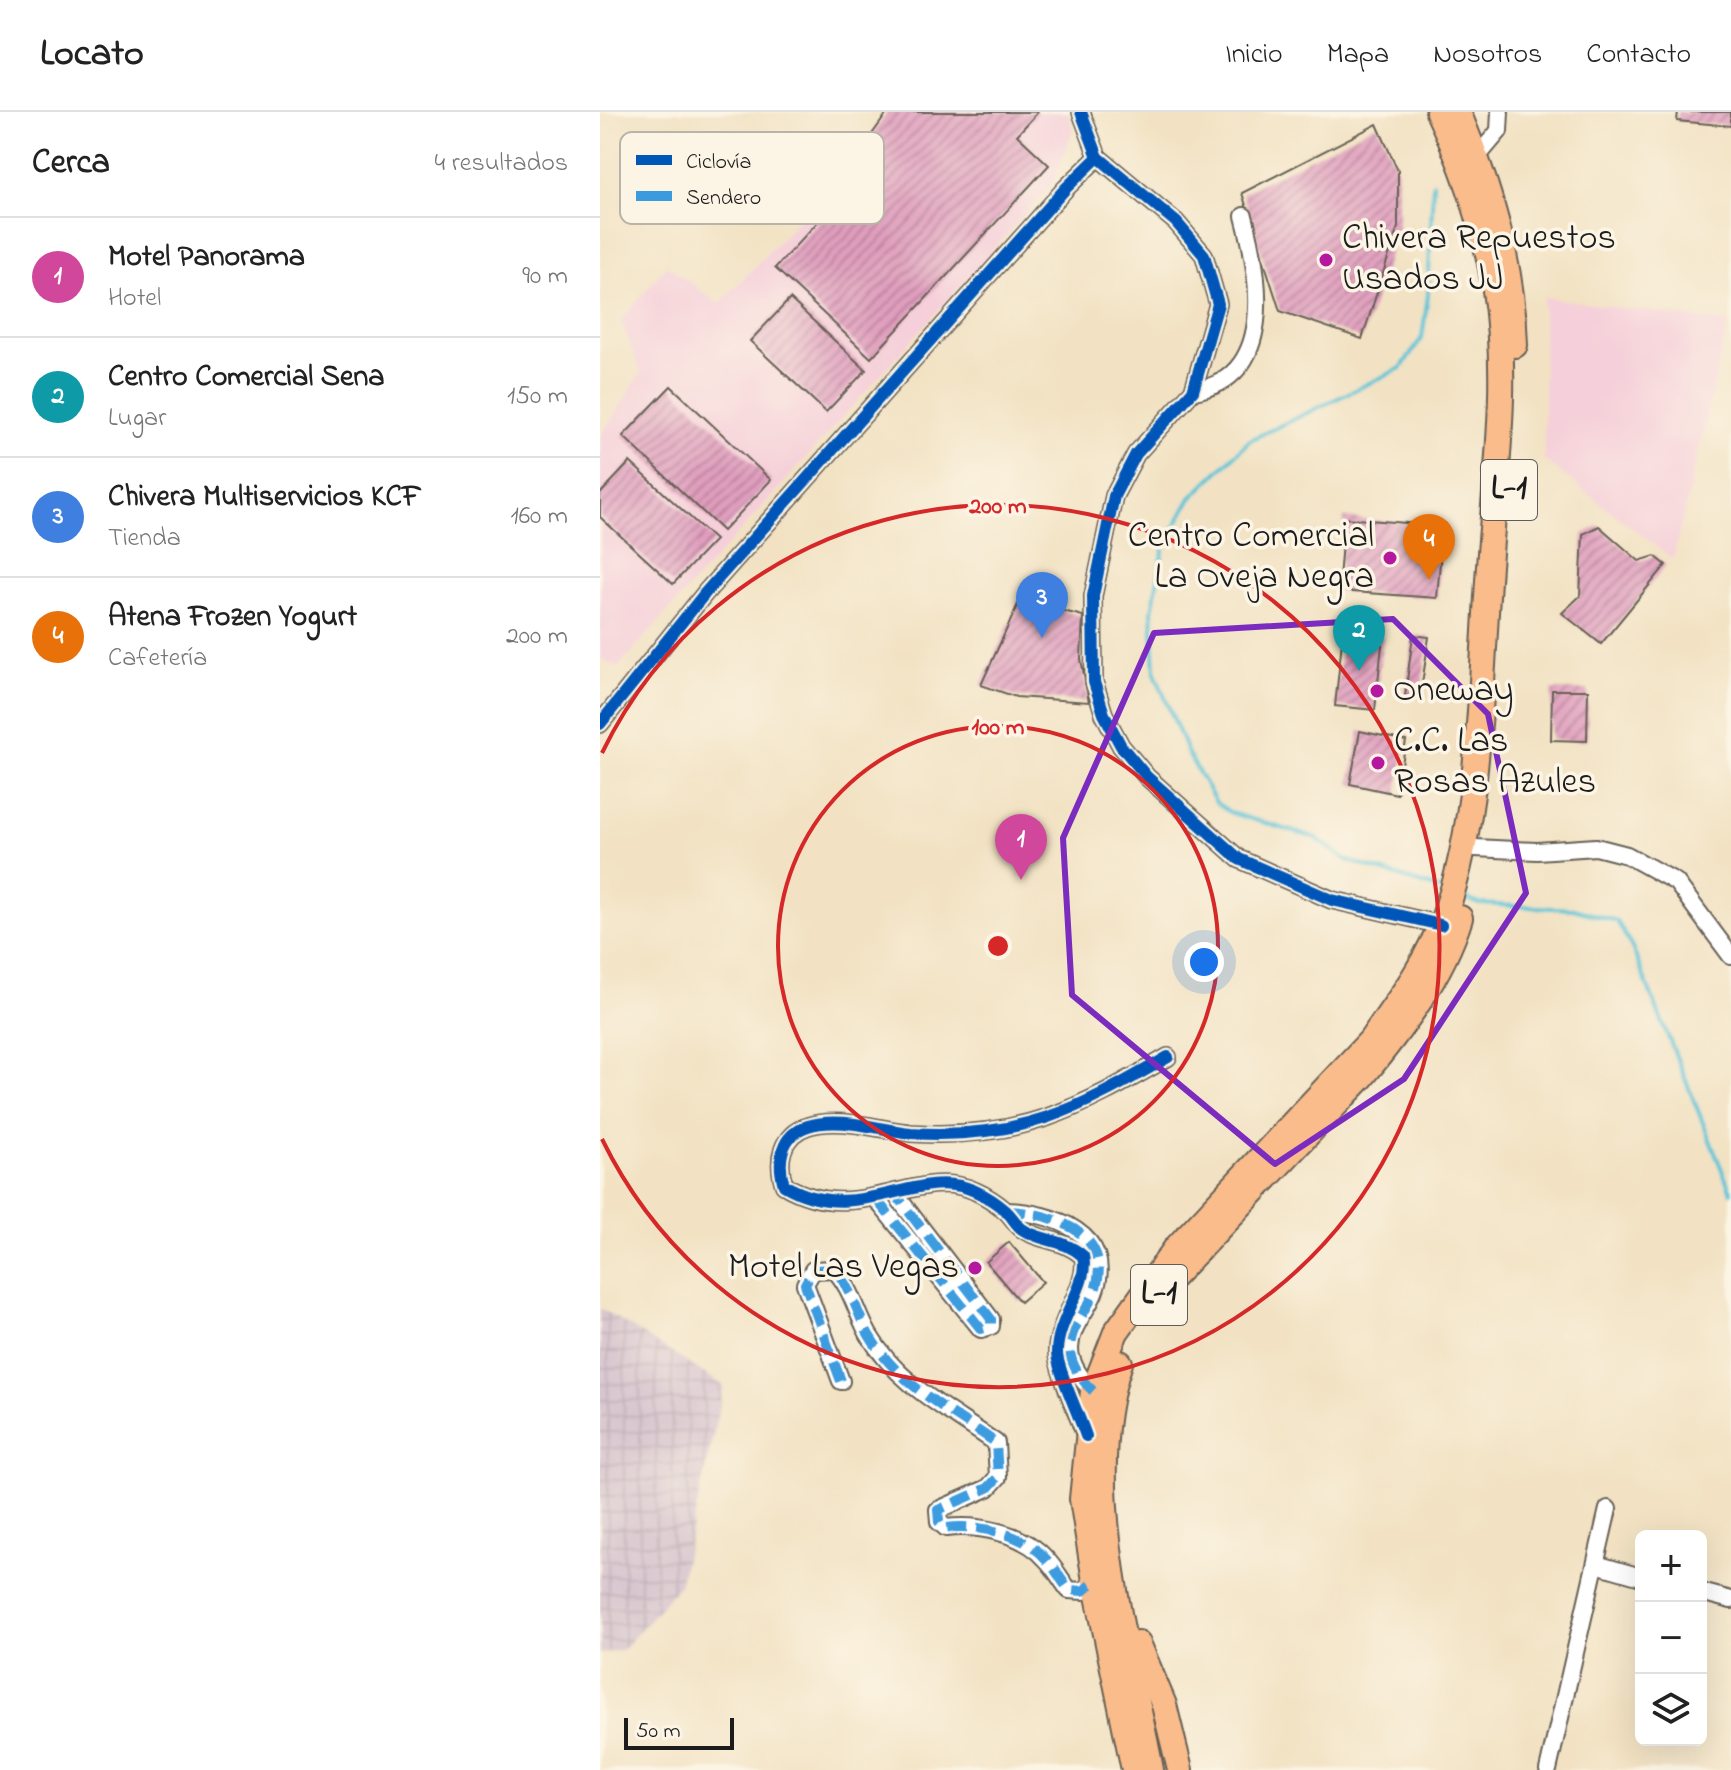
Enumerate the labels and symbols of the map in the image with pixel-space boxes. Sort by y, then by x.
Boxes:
legend [620,132,884,224]
text: Ciclovía [686,147,751,179]
text: Sendero [686,183,761,215]
place label: Chivera Repuestos Usados JJ [1342,213,1616,307]
marker: Chivera Repuestos Usados JJ [1317,251,1335,269]
road number: L-1 [1481,460,1537,520]
text: 200 m [968,490,1027,525]
place label: Centro Comercial La Oveja Negra [1128,511,1374,605]
pin: 4 [1403,514,1455,580]
marker: Centro Comercial La Oveja Negra [1381,549,1399,567]
pin: 3 [1016,572,1068,638]
pin: 2 [1333,605,1385,671]
place label: Oneway [1393,665,1514,718]
marker: Oneway [1368,682,1386,700]
text: 100 m [972,711,1025,746]
place label: C.C. Las Rosas Azules [1394,716,1596,810]
marker: C.C. Las Rosas Azules [1369,754,1387,772]
pin: 1 [995,814,1047,880]
centre of rings [984,932,1012,960]
your location [1184,942,1224,982]
place label: Motel Las Vegas [728,1242,959,1295]
marker: Motel Las Vegas [966,1259,984,1277]
road number: L-1 [1131,1265,1187,1325]
scale bar [624,1714,734,1750]

